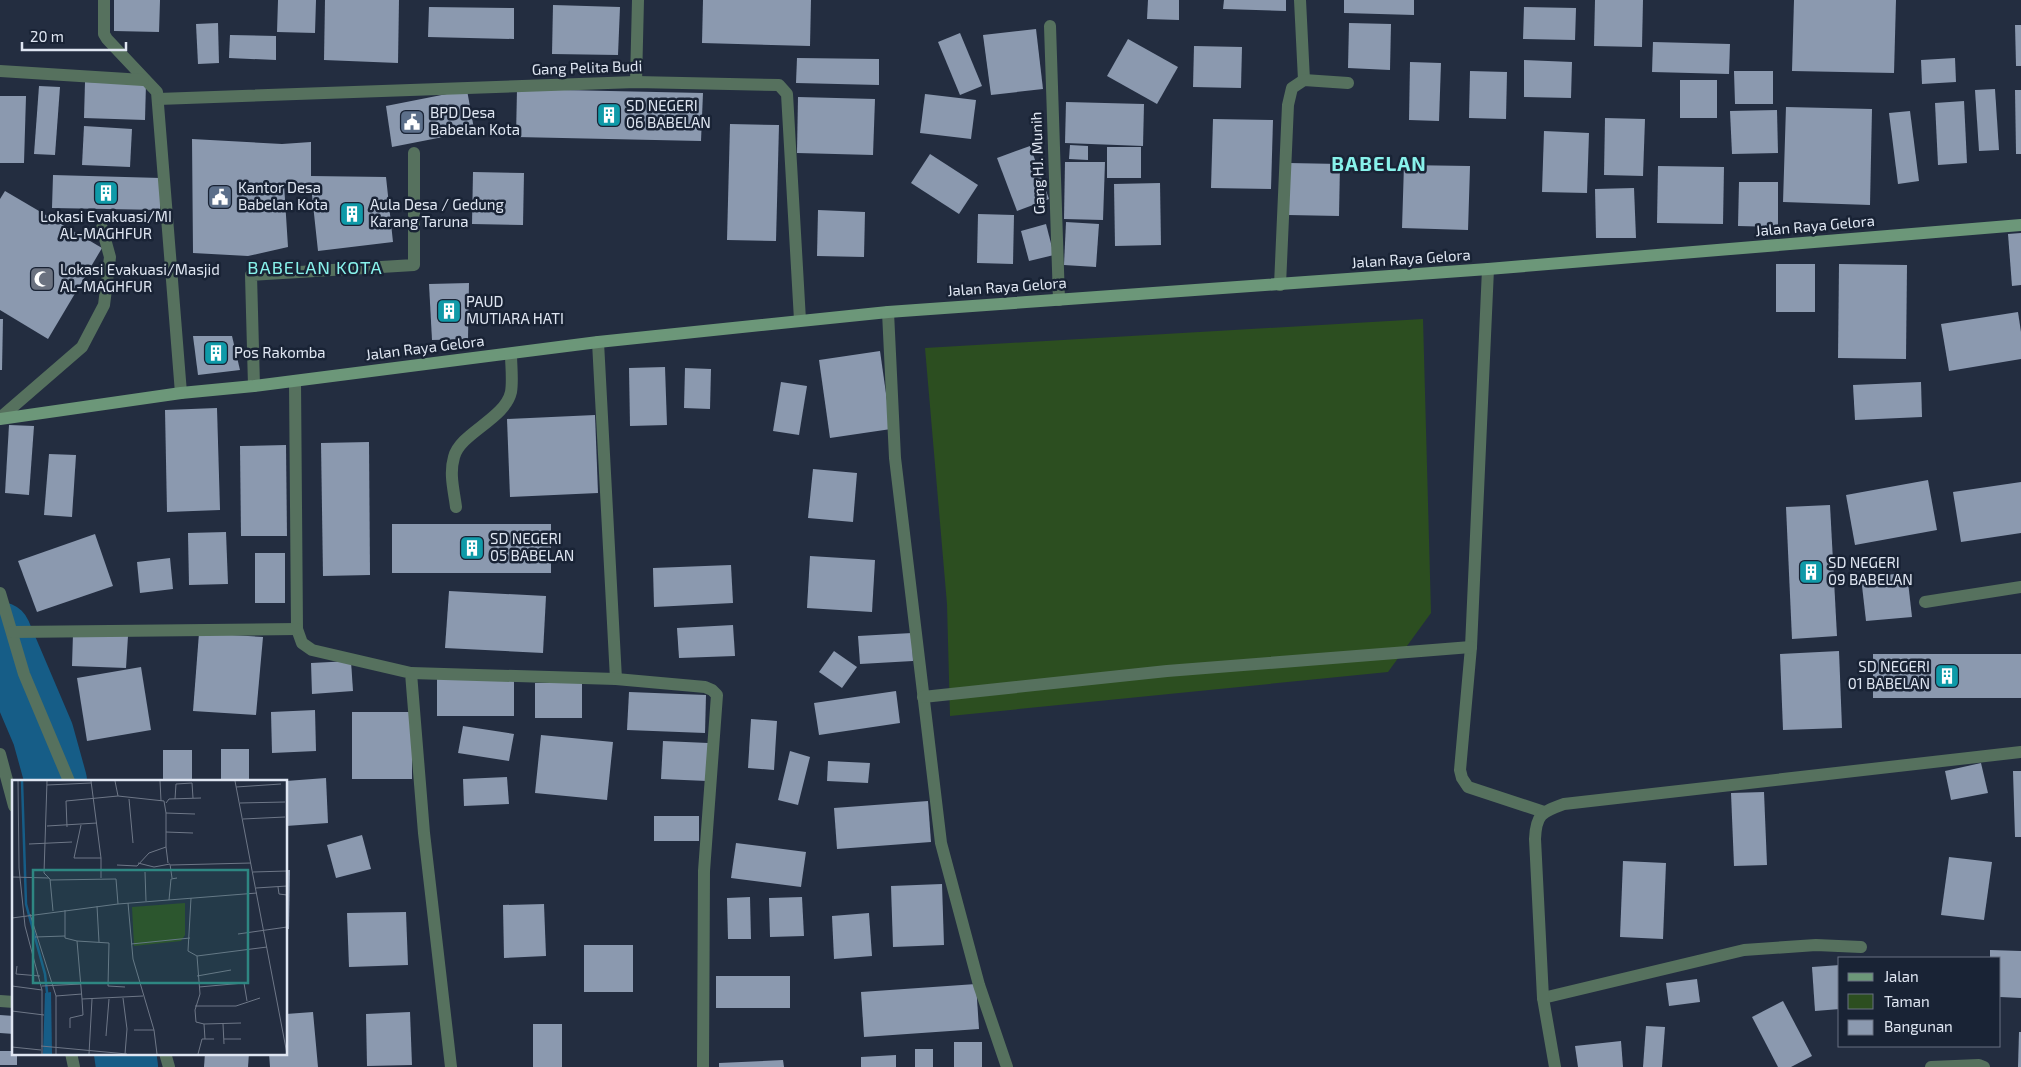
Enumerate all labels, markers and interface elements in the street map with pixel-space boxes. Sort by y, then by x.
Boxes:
scale bar [22,20,126,52]
text: 20 m [30,27,64,45]
street label: Gang Pelita Budi [531,56,643,78]
place label: SD NEGERI 06 BABELAN [626,96,711,131]
building icon: SD NEGERI 06 BABELAN [596,102,622,128]
place label: BPD Desa Babelan Kota [430,103,520,138]
public building icon: BPD Desa Babelan Kota [399,109,425,135]
street label: Gang HJ. Munih [1026,111,1048,215]
district label: BABELAN [1331,151,1427,175]
place label: Kantor Desa Babelan Kota [238,178,328,213]
building icon: Lokasi Evakuasi/MI AL-MAGHFUR [93,180,119,206]
public building icon: Kantor Desa Babelan Kota [207,184,233,210]
place label: Aula Desa / Gedung Karang Taruna [370,195,505,230]
building icon: Aula Desa / Gedung Karang Taruna [339,201,365,227]
place label: Lokasi Evakuasi/MI AL-MAGHFUR [40,207,172,242]
street label: Jalan Raya Gelora [1754,211,1875,239]
street label: Jalan Raya Gelora [1351,245,1471,271]
district label: BABELAN KOTA [247,256,383,278]
place label: Lokasi Evakuasi/Masjid AL-MAGHFUR [60,260,220,295]
mosque icon: Lokasi Evakuasi/Masjid AL-MAGHFUR [29,266,55,292]
street label: Jalan Raya Gelora [947,273,1067,299]
place label: PAUD MUTIARA HATI [466,292,564,327]
building icon: PAUD MUTIARA HATI [436,298,462,324]
street label: Jalan Raya Gelora [364,331,485,363]
building icon: Pos Rakomba [203,340,229,366]
place label: Pos Rakomba [234,343,326,361]
place label: SD NEGERI 05 BABELAN [490,529,574,564]
building icon: SD NEGERI 05 BABELAN [459,535,485,561]
place label: SD NEGERI 09 BABELAN [1828,553,1913,588]
building icon: SD NEGERI 09 BABELAN [1798,559,1824,585]
place label: SD NEGERI 01 BABELAN [1848,657,1930,692]
building icon: SD NEGERI 01 BABELAN [1934,663,1960,689]
inset map [12,780,288,1054]
legend [1838,957,2001,1047]
text: Jalan [1884,967,1919,985]
text: Taman [1884,992,1930,1010]
text: Bangunan [1884,1017,1953,1035]

